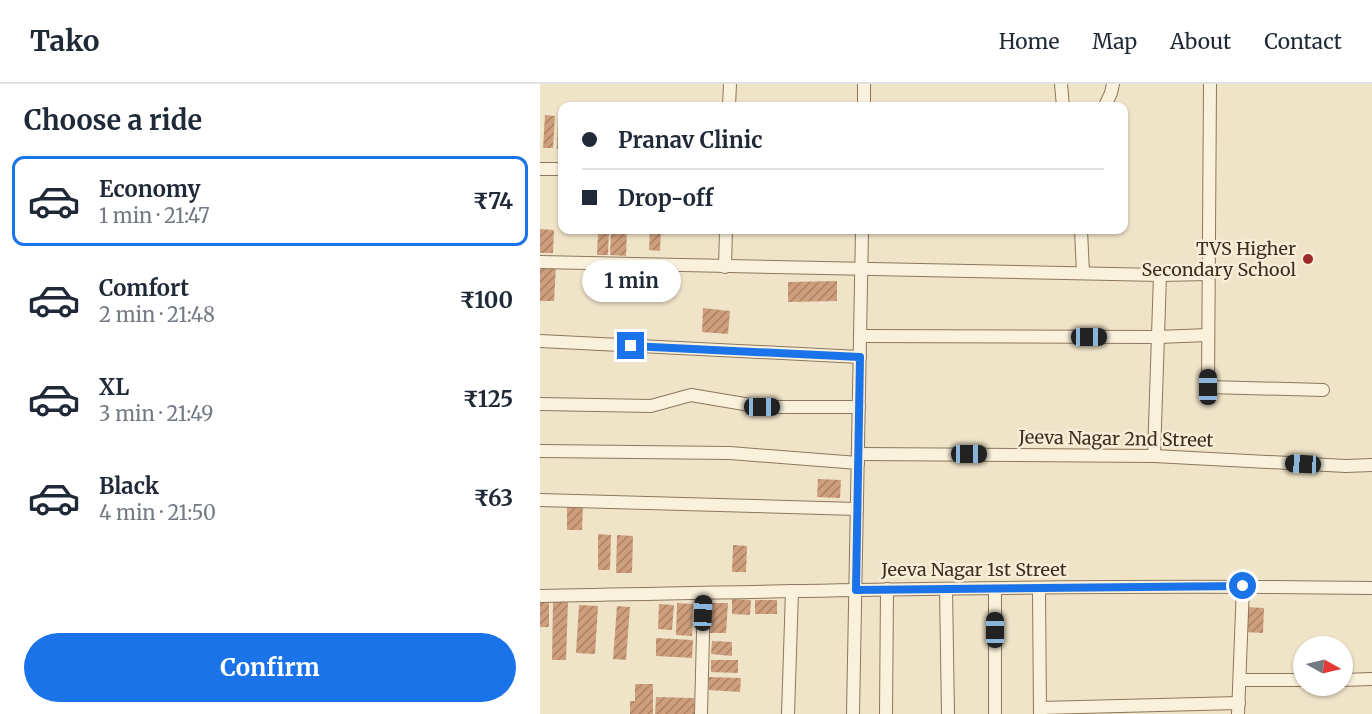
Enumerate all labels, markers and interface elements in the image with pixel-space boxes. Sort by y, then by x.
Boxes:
text: Tako [30,23,99,59]
text: Home [999,28,1059,55]
text: Map [1092,28,1137,55]
text: About [1170,28,1231,55]
text: Contact [1264,28,1342,55]
text: Choose a ride [24,103,202,137]
text: Pranav Clinic [618,126,762,154]
icon: car [27,174,81,228]
text: Economy [99,175,200,203]
text: Drop-off [618,184,713,212]
text: ₹74 [473,187,513,215]
text: 1 min · 21:47 [99,203,210,228]
place label: TVS Higher Secondary School [1142,237,1296,281]
marker: TVS Higher Secondary School [1301,252,1315,266]
callout: 1 min [582,259,680,301]
text: 1 min [604,268,659,293]
icon: car [27,273,81,327]
text: Comfort [99,274,189,302]
text: ₹100 [459,286,513,314]
text: 2 min · 21:48 [99,302,215,327]
car [1071,328,1107,346]
route end [617,332,644,359]
car [1199,369,1217,405]
icon: car [27,372,81,426]
text: XL [99,373,129,401]
text: ₹125 [463,385,513,413]
car [744,398,780,416]
text: 3 min · 21:49 [99,401,213,426]
street label: Jeeva Nagar 2nd Street [1017,425,1214,452]
car [951,445,987,463]
car [1285,454,1321,474]
icon: car [27,471,81,525]
text: Black [99,472,159,500]
text: ₹63 [474,484,513,512]
text: 4 min · 21:50 [99,500,216,525]
street label: Jeeva Nagar 1st Street [880,558,1067,581]
route start [1229,572,1256,599]
car [693,595,713,631]
car [986,612,1004,648]
button: Confirm [24,633,516,702]
north arrow [1293,636,1353,696]
map controls [1293,636,1353,696]

